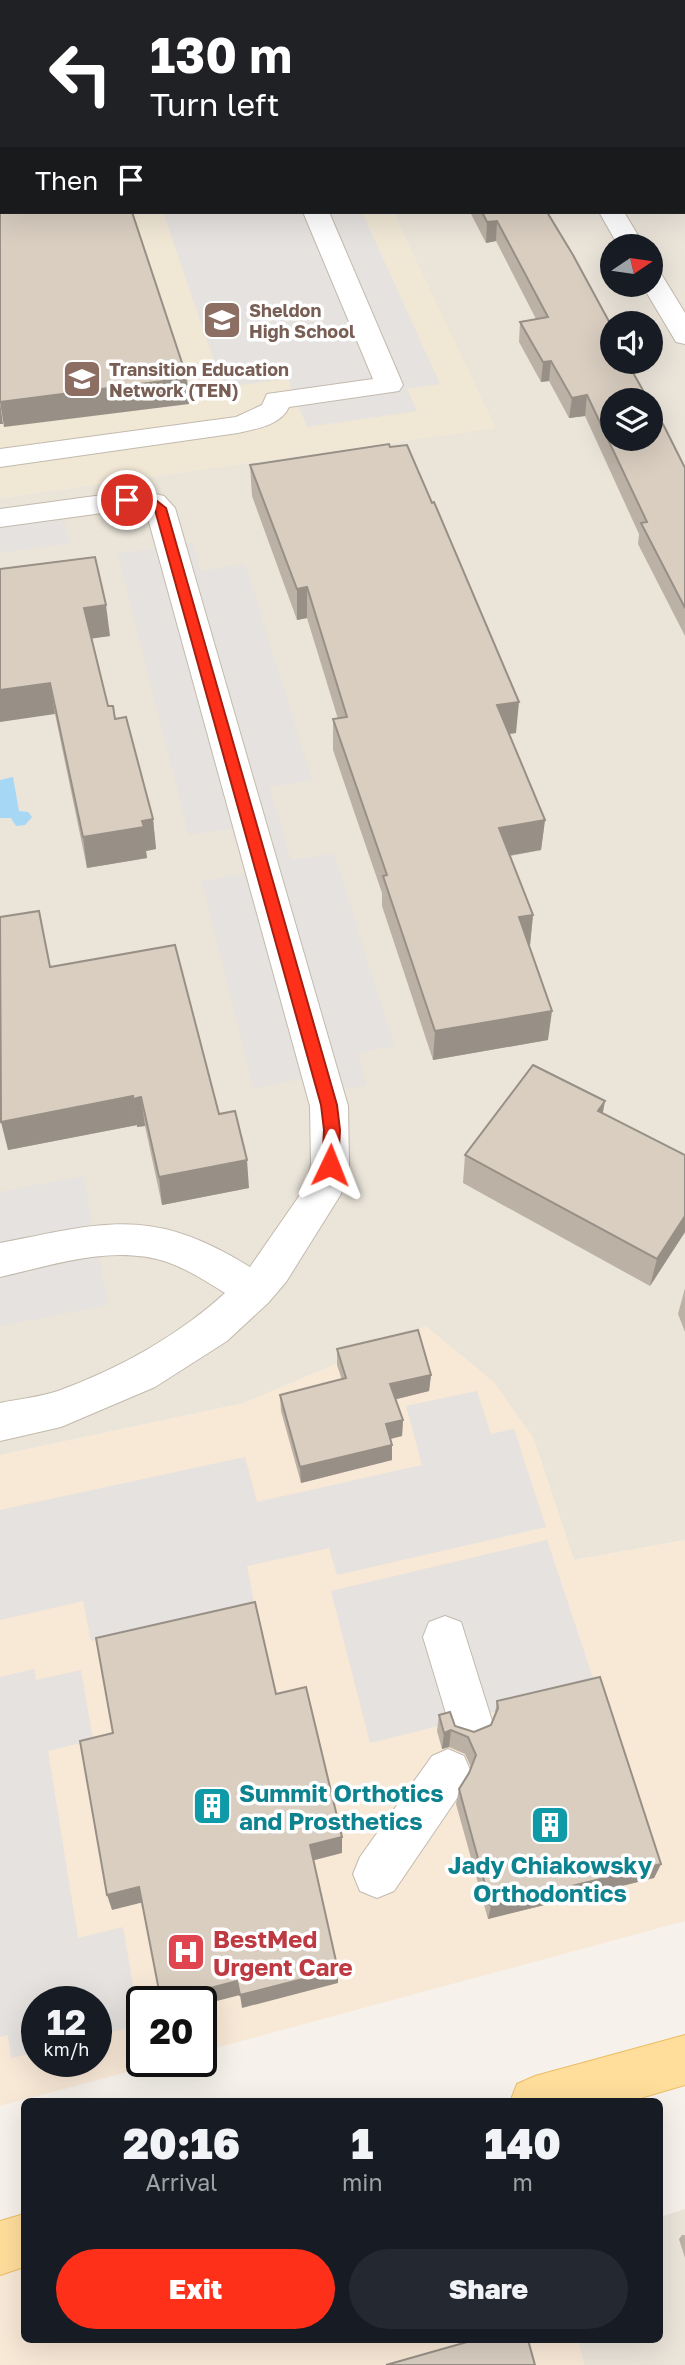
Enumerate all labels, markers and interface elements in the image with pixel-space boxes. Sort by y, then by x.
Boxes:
text: 130 m [150,25,292,84]
icon: left [35,28,126,119]
text: Turn left [150,85,279,123]
icon: arrive [112,161,150,199]
text: Then [35,165,98,196]
north arrow [600,234,663,298]
map controls [600,234,663,451]
school or university icon: Sheldon High School [201,299,243,341]
place label: Sheldon High School [249,299,355,342]
button: sound [600,311,663,374]
school or university icon: Transition Education Network (TEN) [61,358,103,400]
place label: Transition Education Network (TEN) [109,358,289,401]
button: layers [600,388,663,451]
pin [97,470,157,530]
icon: arrive [108,481,146,519]
position arrow [293,1128,367,1202]
place label: Summit Orthotics and Prosthetics [239,1778,444,1835]
building icon: Summit Orthotics and Prosthetics [191,1785,233,1827]
building icon: Jady Chiakowsky Orthodontics [529,1804,571,1846]
place label: Jady Chiakowsky Orthodontics [448,1850,653,1907]
place label: BestMed Urgent Care [213,1924,353,1981]
hospital icon: BestMed Urgent Care [165,1931,207,1973]
speed limit sign: 20 [126,1986,217,2077]
text: 12 [47,2001,86,2043]
text: km/h [44,2038,89,2060]
text: 20:16 [123,2118,240,2168]
text: 1 [351,2118,373,2168]
text: 140 [485,2118,561,2168]
text: Arrival [145,2168,217,2196]
text: min [342,2168,383,2196]
text: m [513,2168,533,2196]
button: Exit [56,2249,335,2329]
button: Share [349,2249,628,2329]

